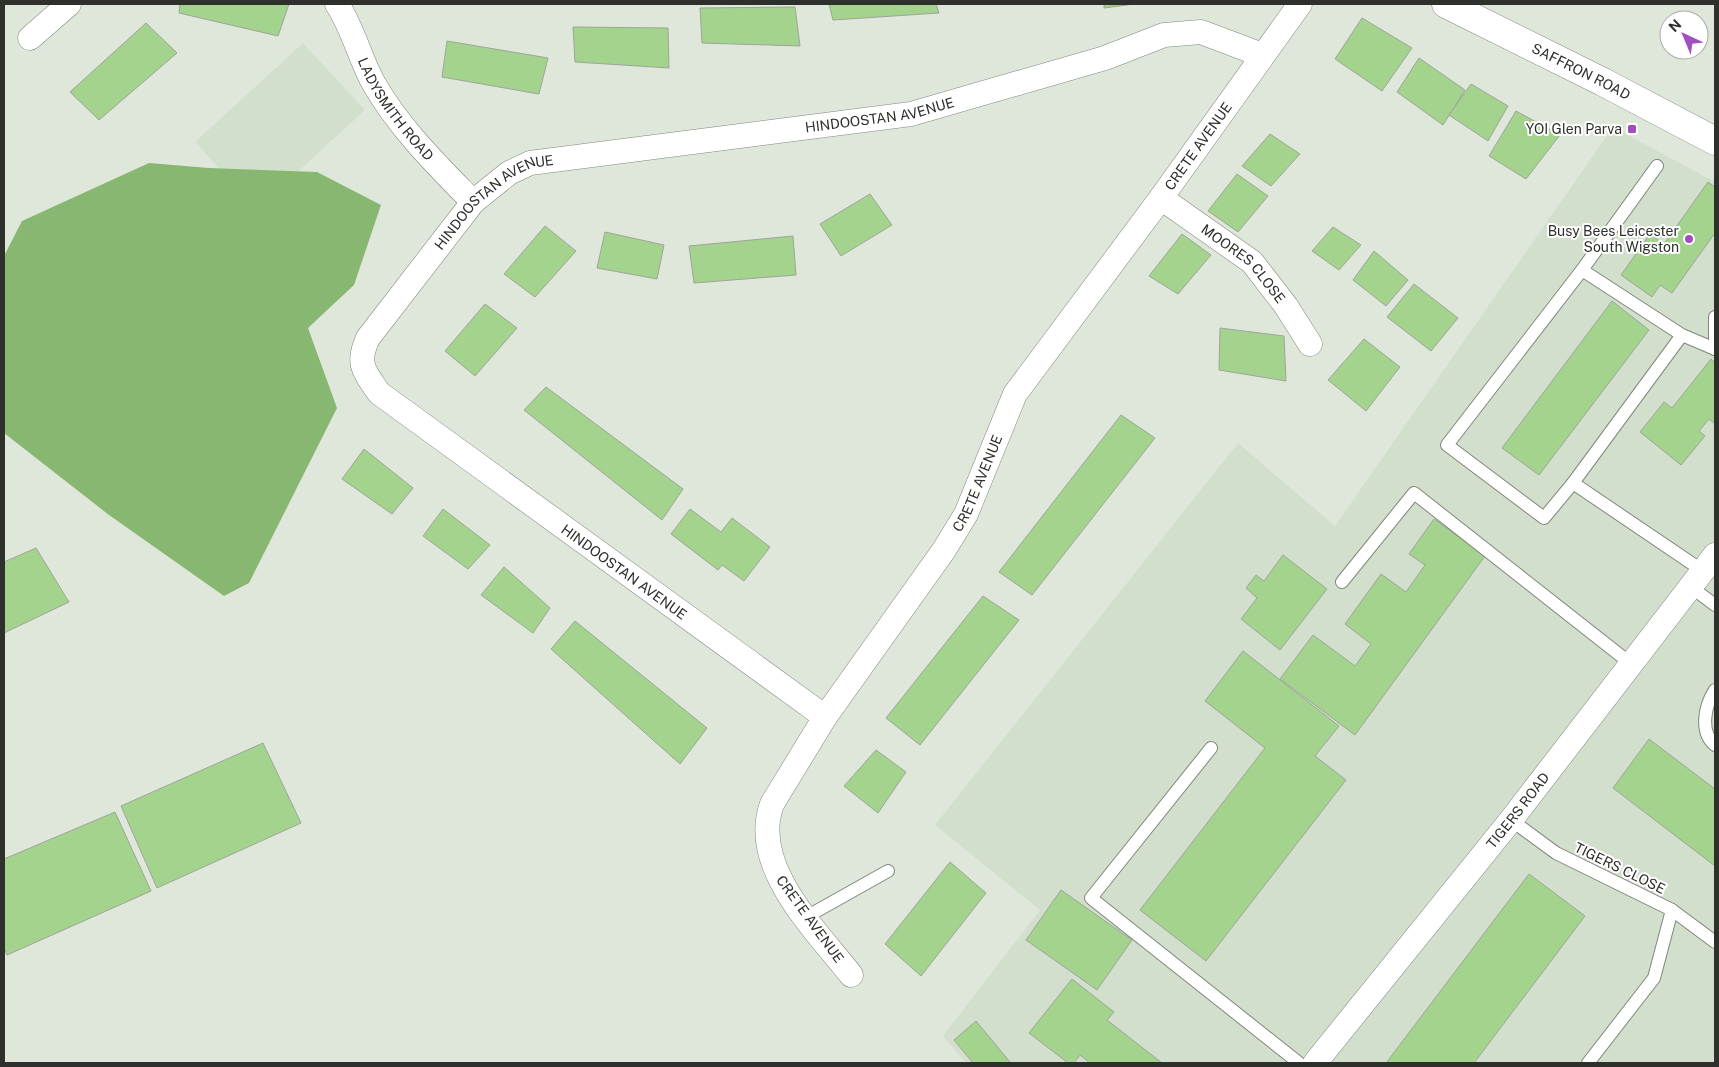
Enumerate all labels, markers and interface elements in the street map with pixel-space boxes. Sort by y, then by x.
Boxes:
north arrow [1659,10,1709,60]
text: N [1665,16,1684,35]
street label: SAFFRON ROAD [1529,40,1633,103]
street label: LADYSMITH ROAD [355,55,437,164]
street label: HINDOOSTAN AVENUE [804,94,956,136]
street label: CRETE AVENUE [1161,99,1235,193]
place label: YOI Glen Parva [1526,121,1622,137]
marker: YOI Glen Parva [1626,123,1638,135]
street label: HINDOOSTAN AVENUE [431,152,554,253]
street label: MOORES CLOSE [1198,221,1289,306]
place label: Busy Bees Leicester South Wigston [1548,223,1679,255]
marker: Busy Bees Leicester South Wigston [1683,233,1695,245]
street label: CRETE AVENUE [949,433,1005,535]
street label: HINDOOSTAN AVENUE [558,521,690,623]
street label: TIGERS ROAD [1483,769,1553,852]
street label: TIGERS CLOSE [1572,839,1668,897]
street label: CRETE AVENUE [773,872,847,966]

